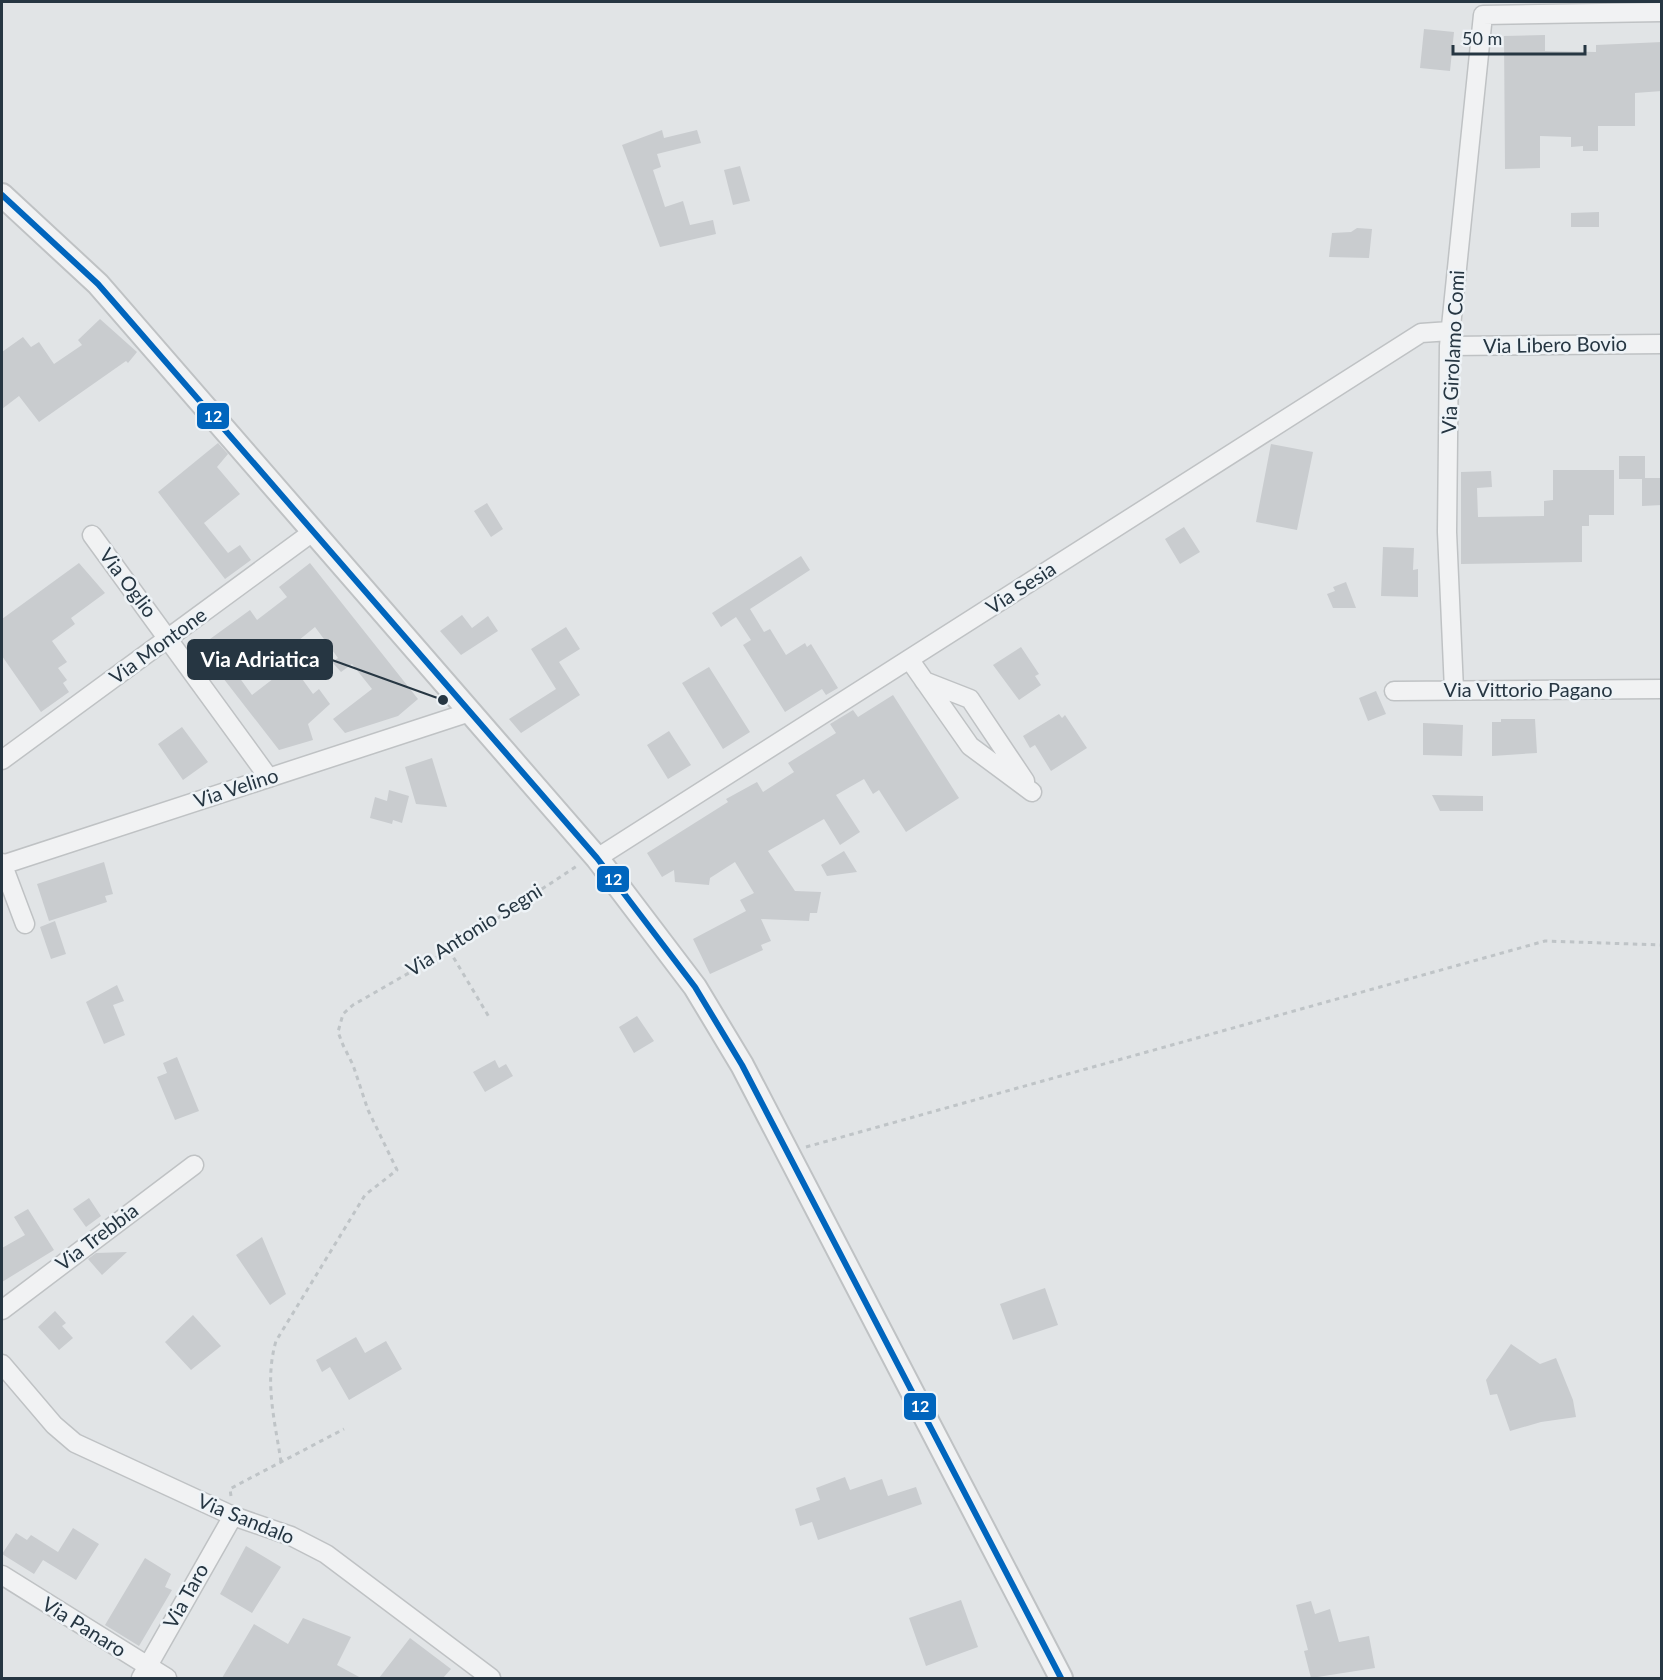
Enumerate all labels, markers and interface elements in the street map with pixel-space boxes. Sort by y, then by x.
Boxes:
scale bar [1453,18,1585,56]
text: 50 m [1462,27,1502,49]
street label: Via Girolamo Comi [1436,269,1468,435]
street label: Via Libero Bovio [1483,331,1627,357]
line badge: 12 [196,402,230,430]
text: 12 [204,406,222,425]
street label: Via Oglio [95,543,163,622]
street label: Via Sesia [981,556,1060,619]
street label: Via Montone [104,602,211,688]
callout: Via Adriatica [188,640,332,679]
text: Via Adriatica [199,646,320,671]
street label: Via Vittorio Pagano [1444,677,1612,701]
street label: Via Velino [190,762,281,812]
line badge: 12 [596,865,630,893]
text: 12 [604,869,622,888]
street label: Via Antonio Segni [401,878,546,981]
street label: Via Trebbia [50,1197,142,1275]
line badge: 12 [903,1392,937,1421]
text: 12 [911,1396,929,1415]
street label: Via Sandalo [194,1488,298,1548]
street label: Via Taro [158,1559,213,1632]
street label: Via Panaro [38,1591,131,1661]

